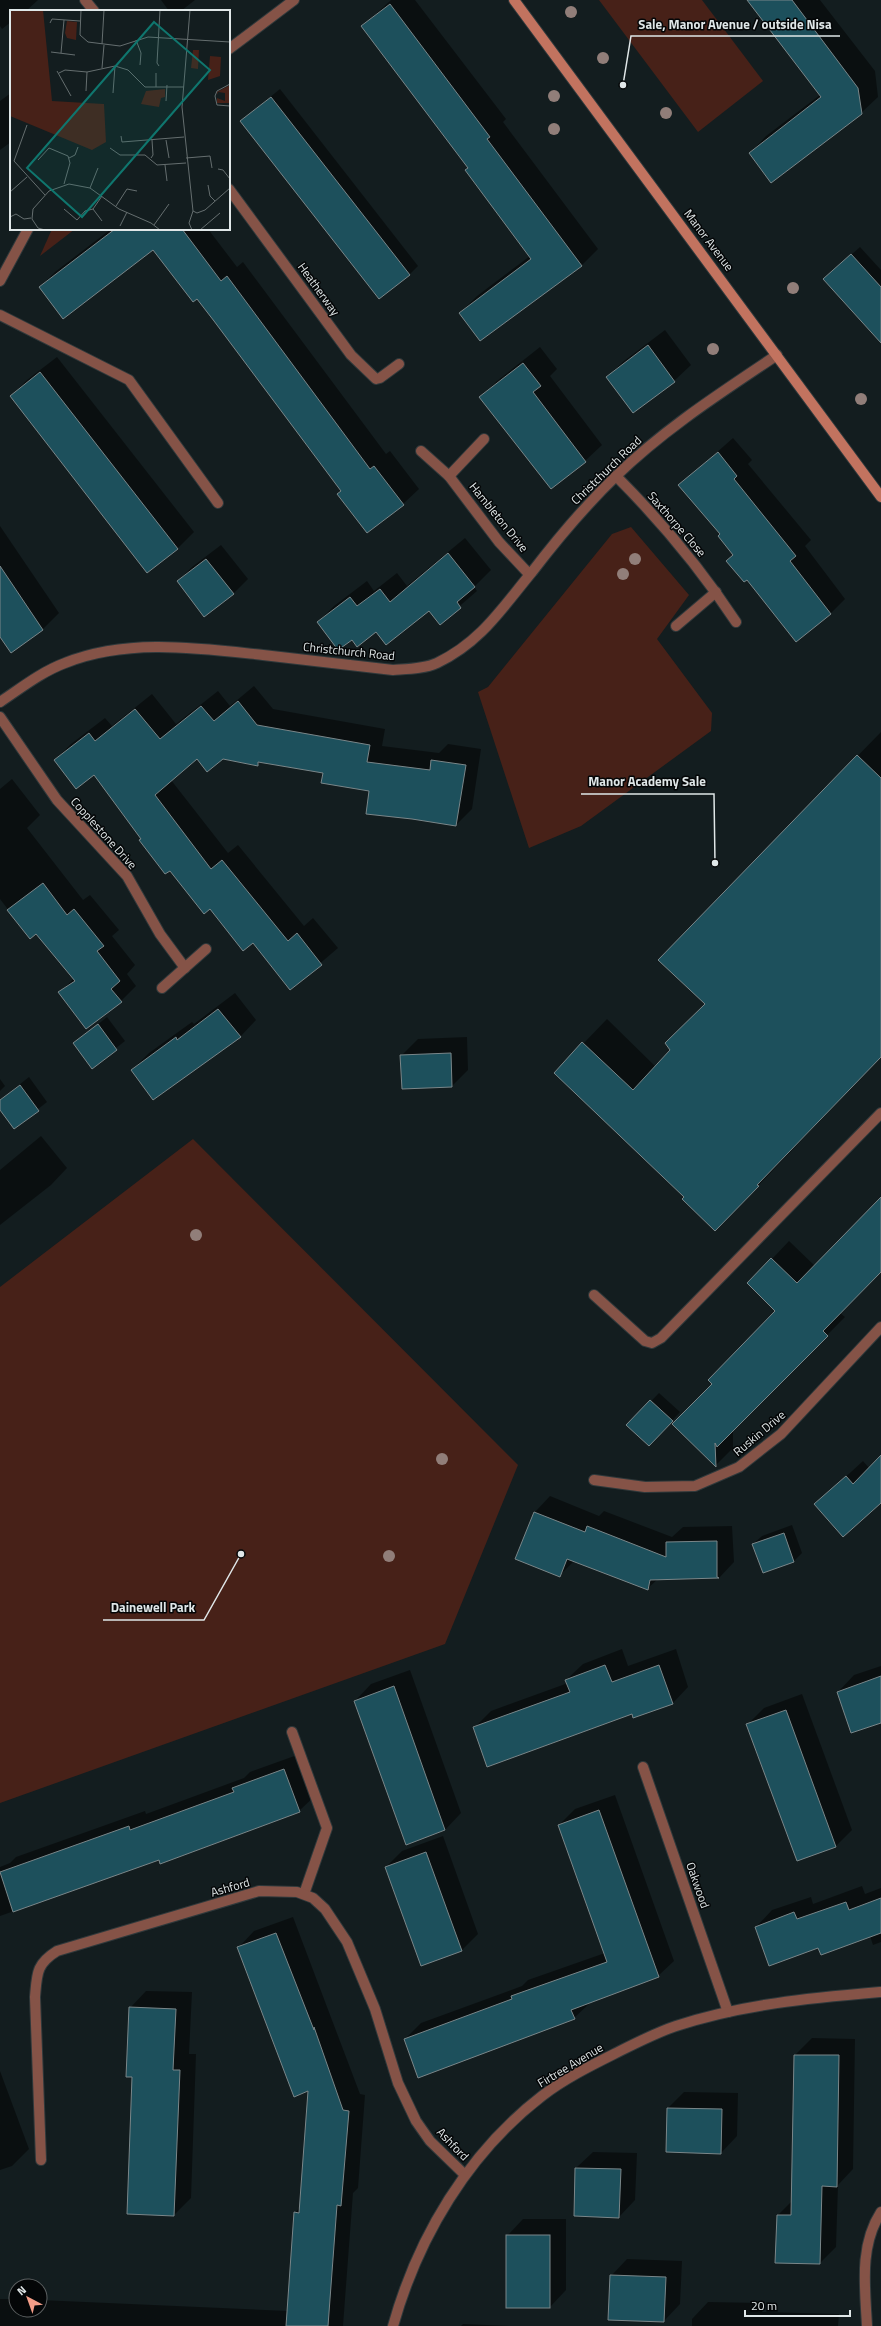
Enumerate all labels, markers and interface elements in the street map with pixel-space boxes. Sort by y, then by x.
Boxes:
inset map [10,10,230,230]
callout: Sale, Manor Avenue / outside Nisa [631,11,840,36]
text: Sale, Manor Avenue / outside Nisa [638,14,832,34]
street label: Manor Avenue [679,205,739,275]
street label: Heatherway [293,258,345,320]
street label: Christchurch Road [566,431,646,509]
street label: Hambleton Drive [465,478,533,556]
street label: Saxthorpe Close [643,487,711,561]
street label: Christchurch Road [302,637,396,665]
callout: Manor Academy Sale [581,769,714,794]
text: Manor Academy Sale [588,771,706,791]
street label: Copplestone Drive [66,793,142,873]
street label: Ruskin Drive [729,1405,789,1461]
callout: Dainewell Park [103,1595,204,1620]
text: Dainewell Park [111,1597,196,1617]
street label: Oakwood [681,1859,715,1911]
street label: Ashford [208,1872,252,1902]
street label: Firtree Avenue [534,2038,606,2092]
street label: Ashford [432,2123,474,2165]
north arrow [8,2278,48,2318]
text: N [13,2282,30,2299]
scale bar [745,2292,850,2318]
text: 20 m [751,2296,777,2315]

